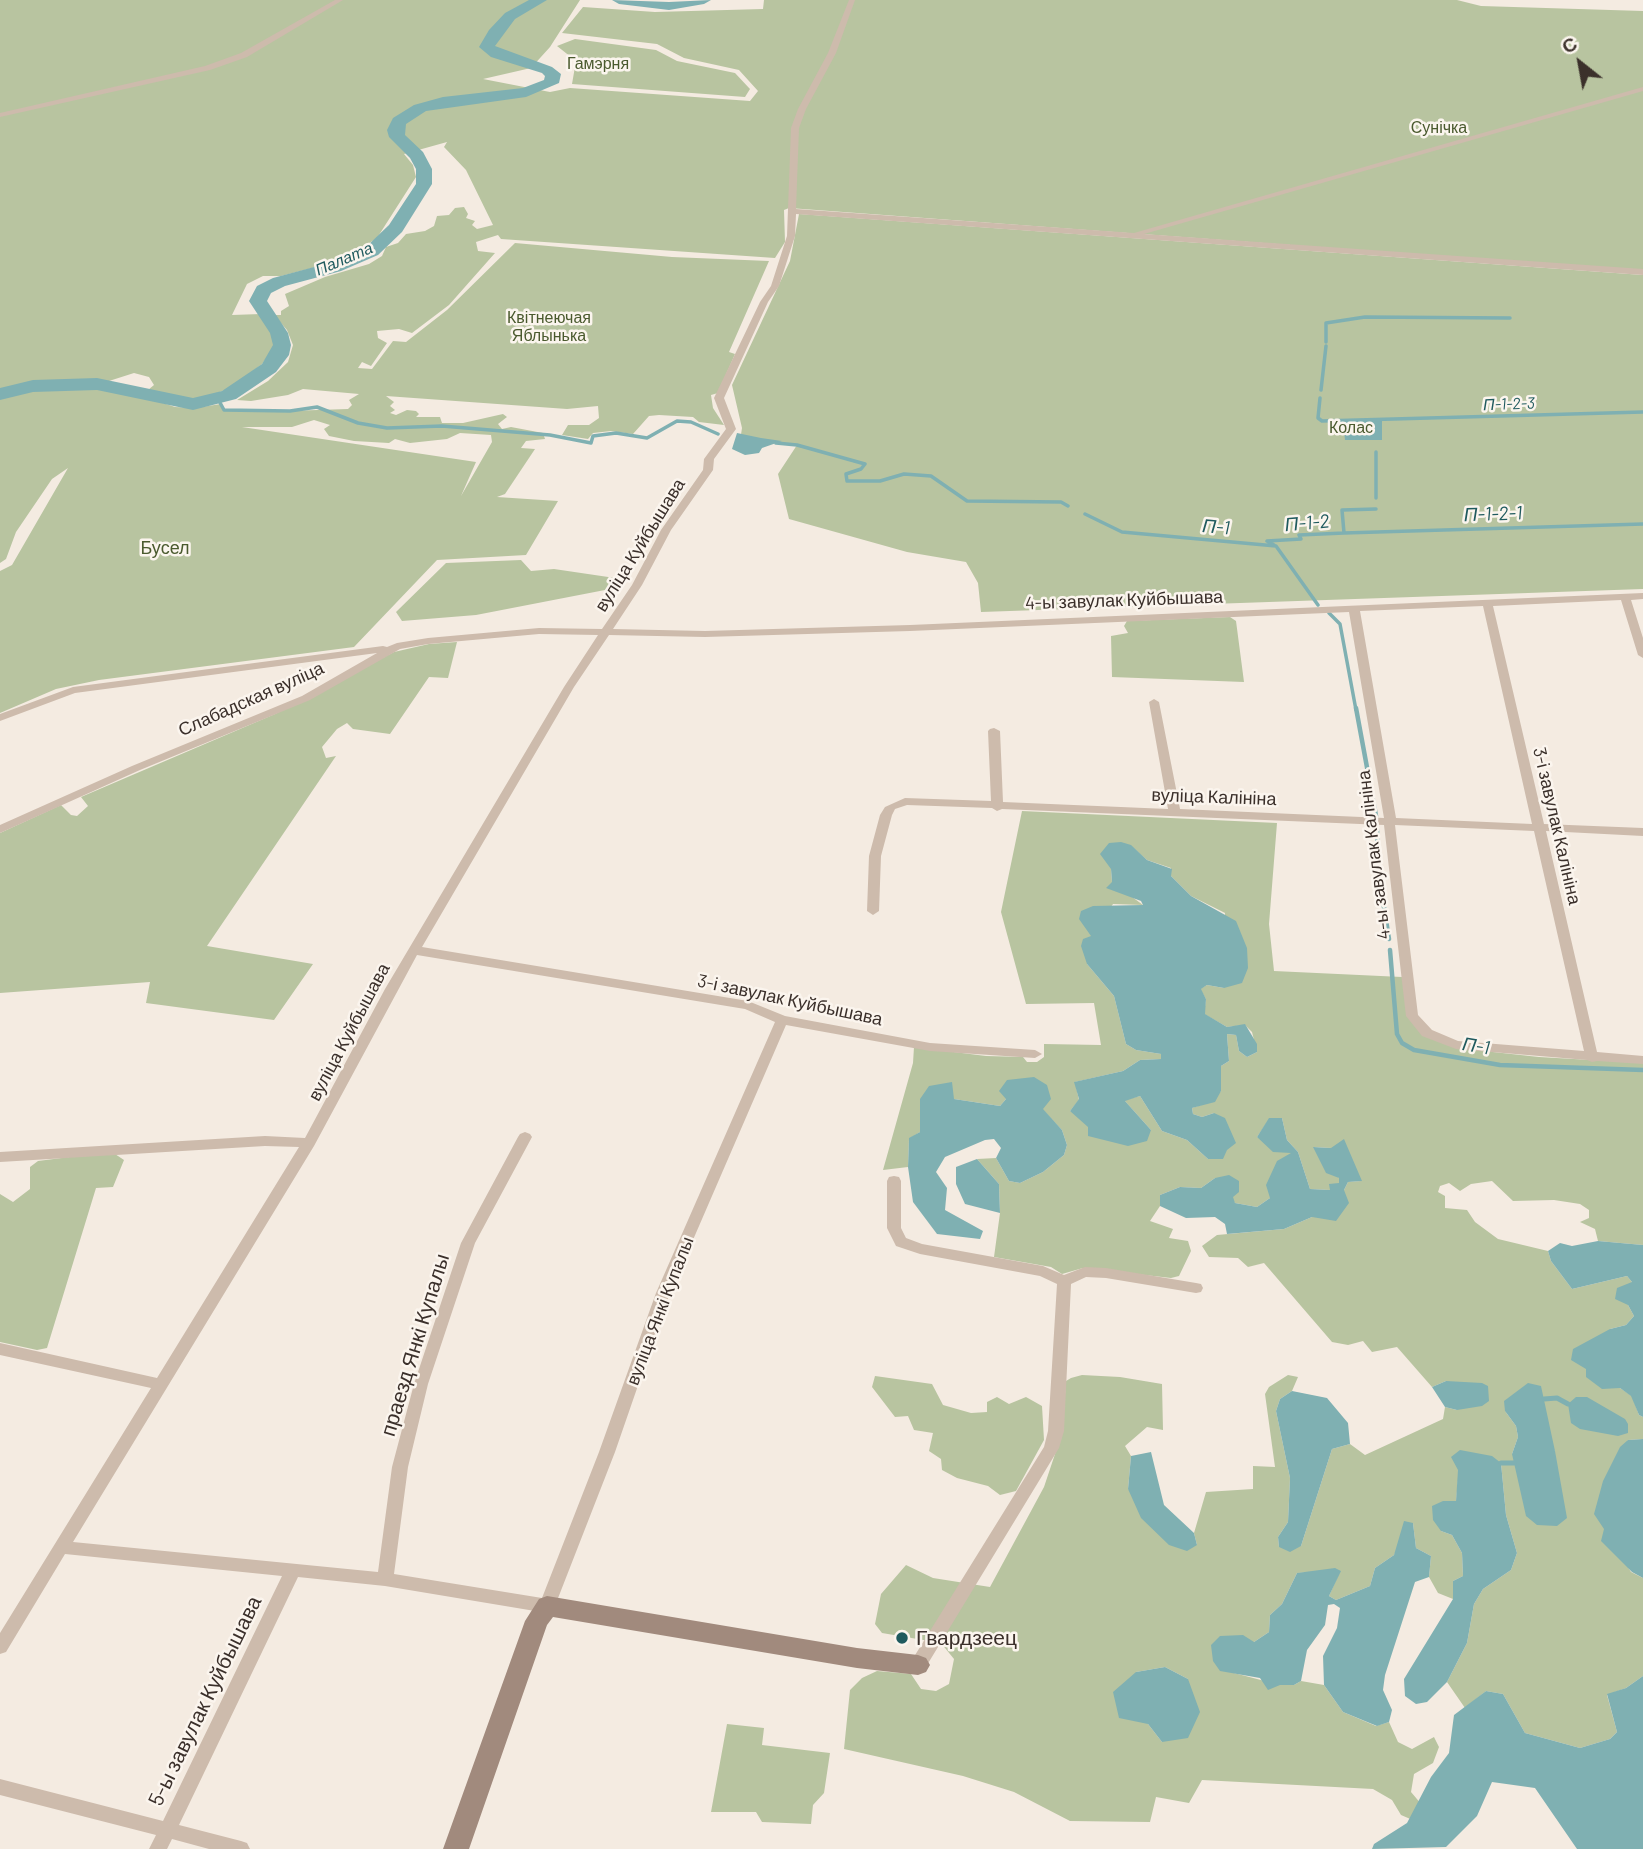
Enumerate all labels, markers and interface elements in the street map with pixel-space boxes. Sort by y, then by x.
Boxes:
north arrow [1545,28,1615,98]
text: С [1557,31,1581,58]
park label: Гамэрня [567,54,629,74]
park label: Сунічка [1411,118,1467,138]
water label: Палата [313,238,375,280]
park label: Квітнеючая Яблынька [507,308,591,346]
water label: П-1-2-3 [1483,394,1535,414]
park label: Колас [1329,418,1373,438]
street label: вуліца Куйбышава [590,474,690,616]
water label: П-1-2-1 [1463,502,1523,526]
water label: П-1-2 [1284,510,1330,536]
water label: П-1 [1201,514,1231,540]
park label: Бусел [140,537,190,559]
street label: 4-ы завулак Куйбышава [1025,586,1223,614]
street label: Слабадская вуліца [175,657,327,741]
street label: 3-і завулак Калініна [1528,745,1586,907]
street label: 4-ы завулак Калініна [1353,769,1395,941]
street label: вуліца Калініна [1151,784,1277,810]
street label: вуліца Куйбышава [304,959,394,1105]
street label: 3-і завулак Куйбышава [696,970,884,1030]
water label: П-1 [1461,1033,1491,1059]
street label: вуліца Янкі Купалы [622,1234,698,1388]
street label: праезд Янкі Купалы [375,1251,455,1439]
street label: 5-ы завулак Куйбышава [143,1592,267,1810]
place label: Гвардзеец [916,1625,1017,1651]
marker: Гвардзеец [894,1630,910,1646]

